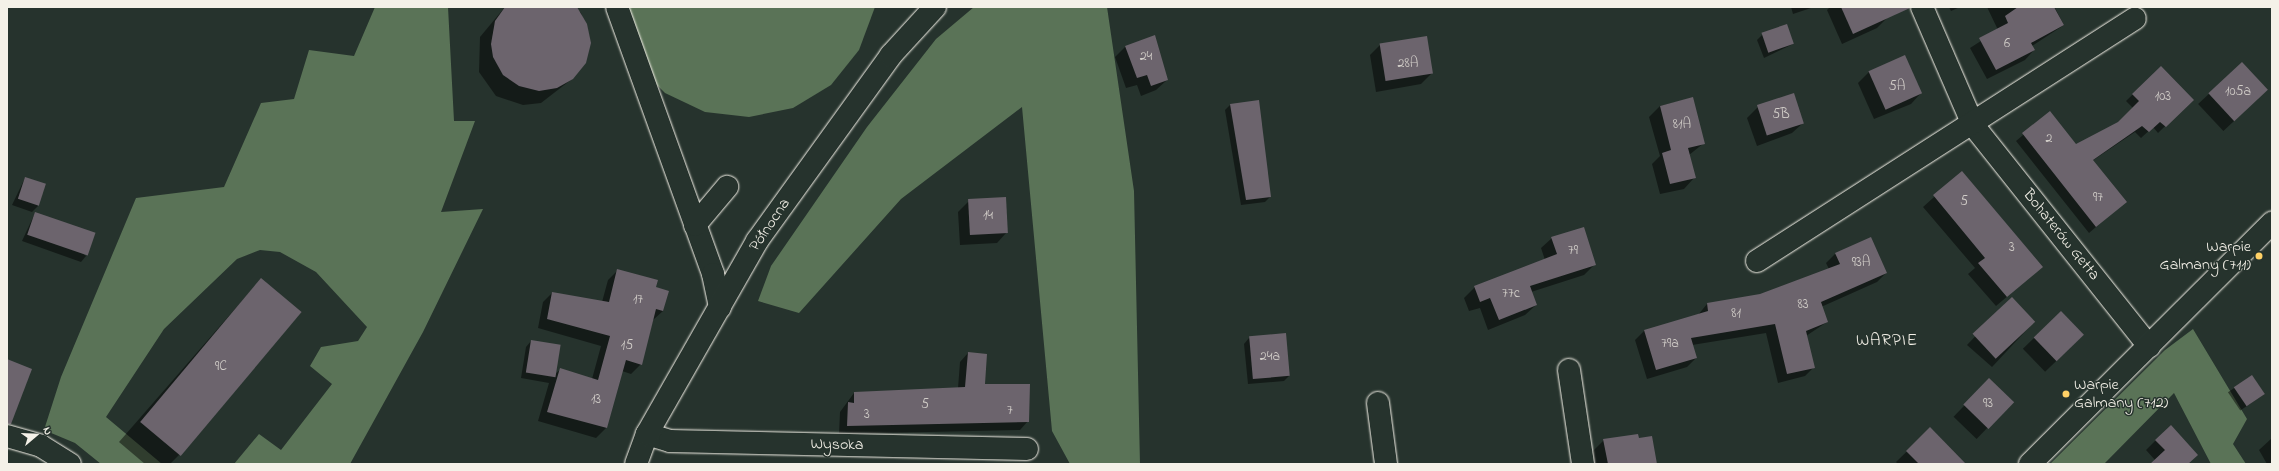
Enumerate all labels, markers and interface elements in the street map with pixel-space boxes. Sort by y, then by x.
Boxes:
house number: 6 [2004,36,2010,52]
house number: 24 [1140,49,1152,65]
house number: 28A [1398,56,1418,72]
house number: 5A [1889,79,1905,95]
house number: 105a [2225,84,2251,100]
house number: 103 [2155,89,2171,105]
house number: 5B [1772,107,1790,123]
house number: 81A [1673,117,1691,133]
house number: 2 [2046,131,2052,147]
street label: Bohaterów Getta [2018,186,2104,284]
house number: 97 [2093,190,2103,206]
house number: 5 [1960,194,1968,210]
street label: Północna [745,195,795,255]
house number: 14 [983,208,993,224]
place label: Warpie Galmany (711) [2160,237,2251,275]
house number: 3 [2009,240,2015,256]
house number: 79 [1568,243,1578,259]
marker: Warpie Galmany (711) [2254,251,2264,261]
house number: 93A [1852,255,1870,271]
house number: 77c [1502,286,1520,302]
house number: 17 [633,292,643,308]
house number: 83 [1797,297,1809,313]
house number: 81 [1731,306,1741,322]
district label: WARPIE [1856,331,1918,351]
house number: 79a [1661,336,1679,352]
house number: 15 [621,338,633,354]
house number: 24a [1260,349,1280,365]
house number: 9C [215,359,227,375]
place label: Warpie Galmany (712) [2074,375,2168,413]
marker: Warpie Galmany (712) [2061,389,2071,399]
house number: 13 [591,392,601,408]
house number: 93 [1983,396,1993,412]
house number: 5 [921,397,929,413]
house number: 7 [1007,403,1013,419]
house number: 3 [864,407,870,423]
north arrow [16,415,56,455]
text: N [39,425,56,437]
street label: Wysoka [810,435,864,455]

